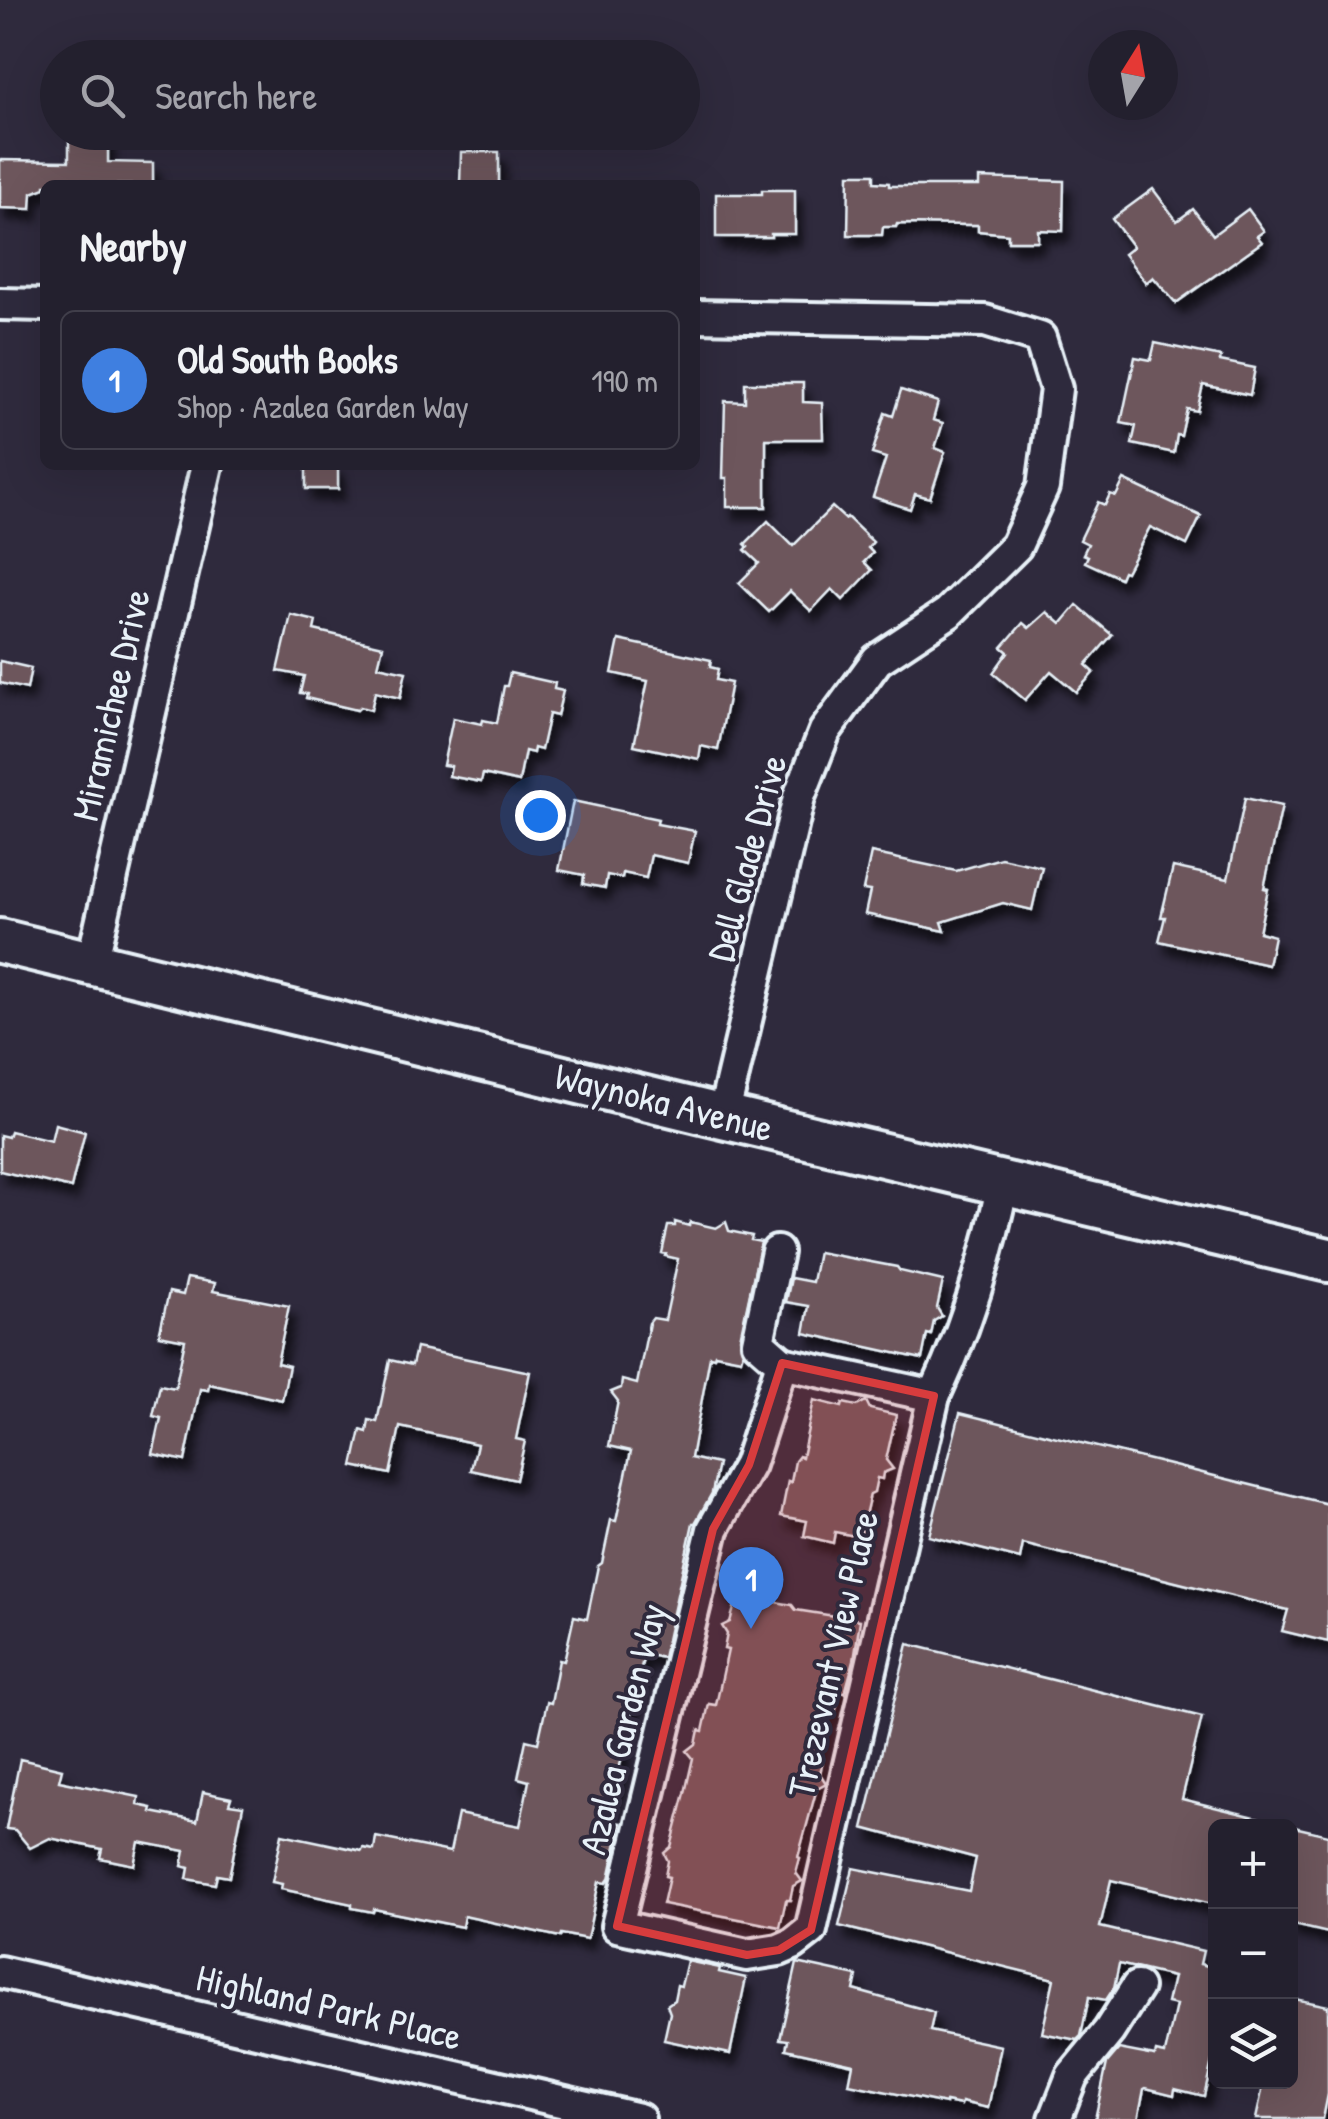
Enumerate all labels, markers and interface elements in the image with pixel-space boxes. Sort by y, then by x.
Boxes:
north arrow [1088,30,1178,120]
search box [40,40,700,150]
icon: search [75,68,130,123]
text: Search here [155,69,317,121]
text: Nearby [80,217,187,274]
text: Old South Books [177,333,398,385]
text: 1 [109,359,120,402]
text: 190 m [591,359,658,402]
text: Shop · Azalea Garden Way [177,385,469,428]
street label: Miramichee Drive [58,584,162,826]
street label: Dell Glade Drive [694,749,799,967]
your location [515,790,566,841]
street label: Waynoka Avenue [550,1049,779,1153]
street label: Trezevant View Place [774,1505,890,1802]
pin: 1 [718,1546,784,1629]
street label: Azalea Garden Way [566,1598,678,1860]
map controls [1208,1819,1298,2089]
button: + [1208,1819,1298,1909]
button: − [1208,1909,1298,1999]
street label: Highland Park Place [192,1950,467,2062]
button: layers [1208,1999,1298,2089]

